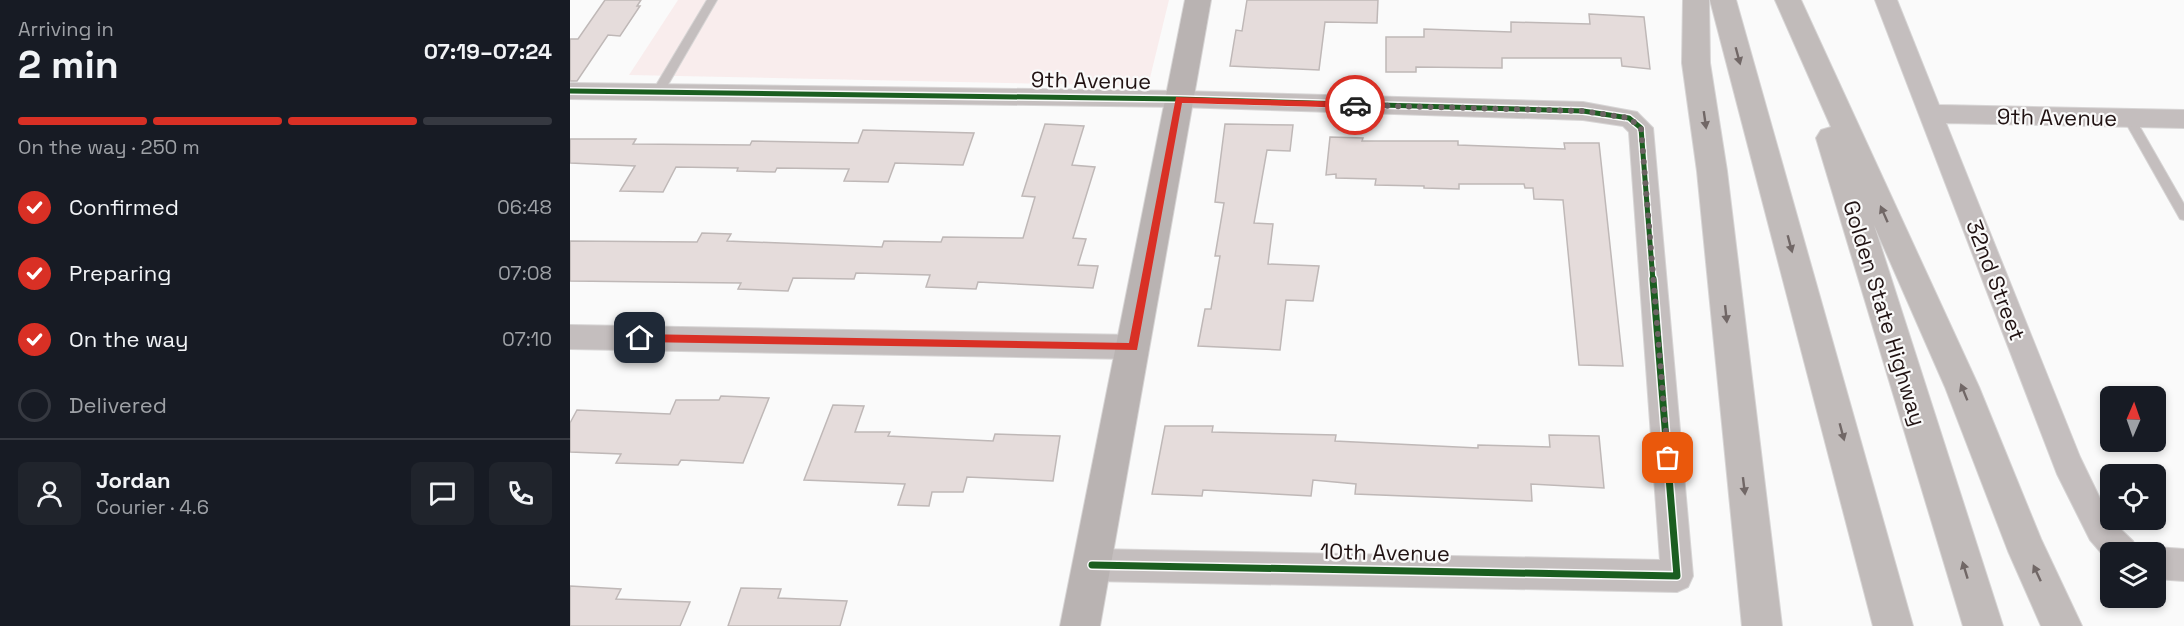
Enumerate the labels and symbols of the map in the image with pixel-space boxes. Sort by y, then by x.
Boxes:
one-way arrow [1734,48,1743,66]
street label: 9th Avenue [1031,65,1151,95]
courier [1325,75,1385,135]
street label: 9th Avenue [1997,102,2117,132]
one-way arrow [1701,111,1710,130]
street label: Golden State Highway [1837,197,1933,429]
one-way arrow [1880,206,1889,223]
street label: 32nd Street [1960,216,2032,344]
one-way arrow [1786,236,1795,254]
one-way arrow [1721,305,1731,324]
pin [614,312,665,363]
one-way arrow [1959,383,1969,401]
north arrow [2100,386,2166,452]
one-way arrow [1838,423,1847,441]
pin [1642,432,1693,483]
one-way arrow [1740,476,1749,495]
street label: 10th Avenue [1320,537,1450,567]
one-way arrow [1960,561,1970,579]
one-way arrow [2032,565,2041,582]

